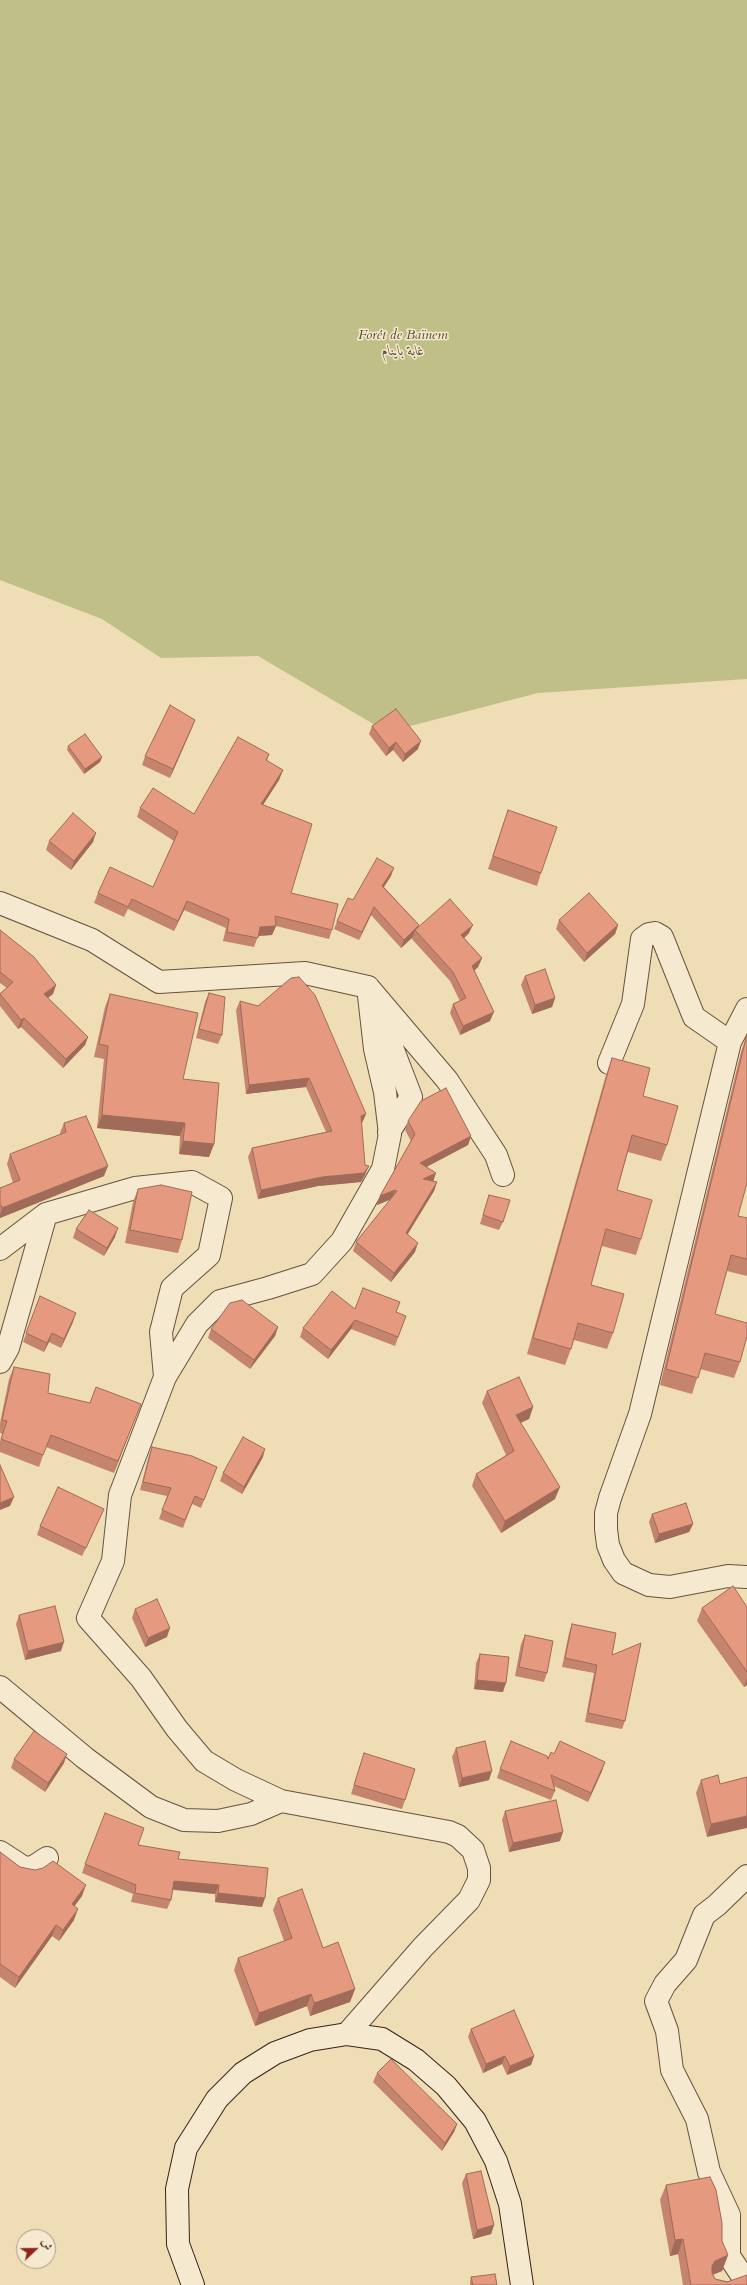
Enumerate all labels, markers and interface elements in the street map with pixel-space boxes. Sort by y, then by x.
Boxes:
park label: Forêt de Baïnem غابة باينام [358,328,448,360]
north arrow [16,2229,56,2269]
text: ش [38,2237,56,2253]

